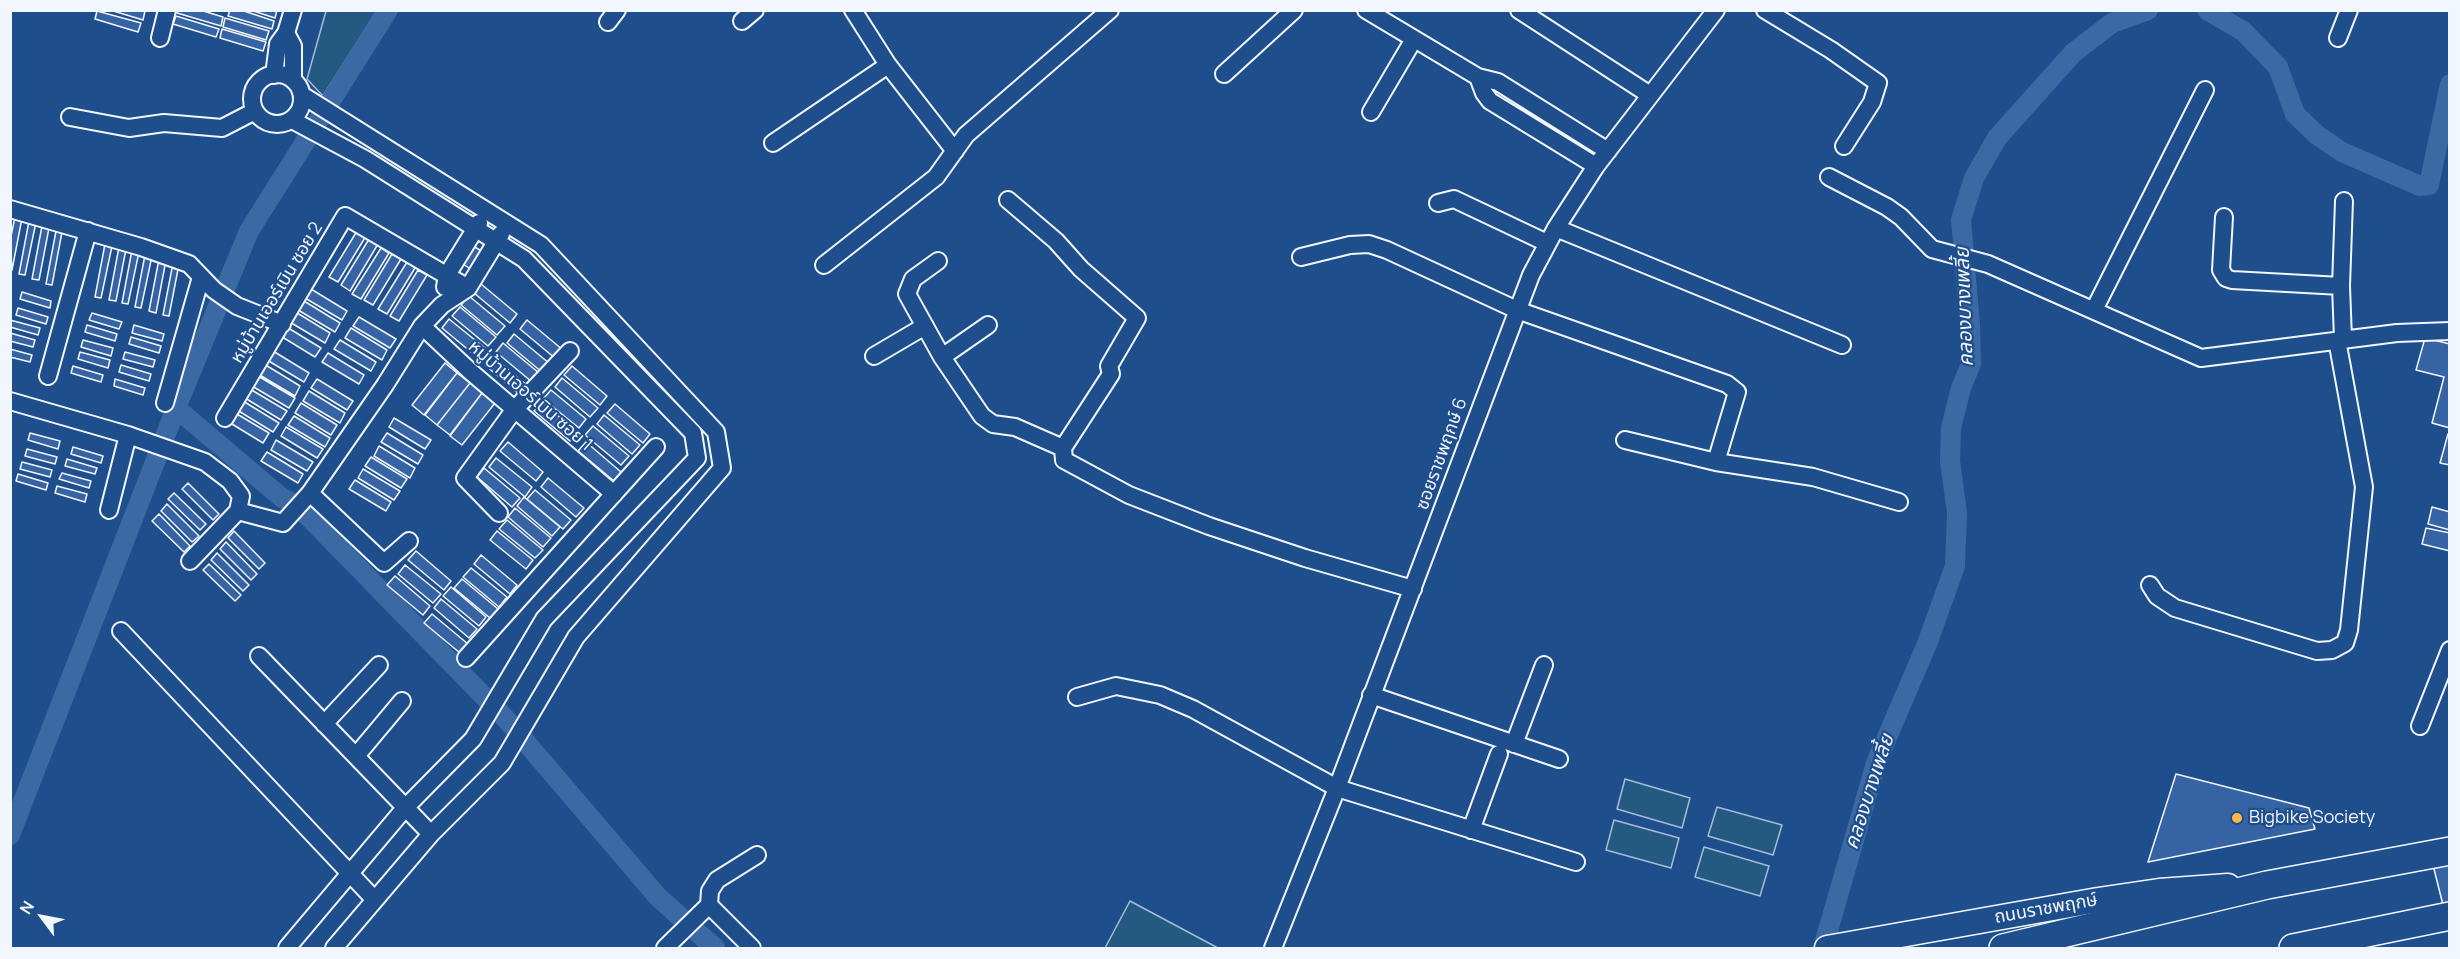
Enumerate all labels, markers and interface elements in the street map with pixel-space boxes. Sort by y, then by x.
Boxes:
street label: หมู่บ้านเออร์เบิน ซอย 2 [226,218,328,368]
water label: คลองบางเพลี้ย [1951,247,1979,367]
street label: หมู่บ้านเออร์เบิน ซอย 1 [463,336,597,456]
street label: ซอยราชพฤกษ์ 6 [1412,395,1472,513]
water label: คลองบางเพลี้ย [1840,731,1900,853]
place label: Bigbike Society [2249,807,2375,829]
marker: Bigbike Society [2230,811,2244,825]
north arrow [12,887,72,947]
street label: ถนนราชพฤกษ์ [1993,889,2099,929]
text: N [14,897,39,918]

